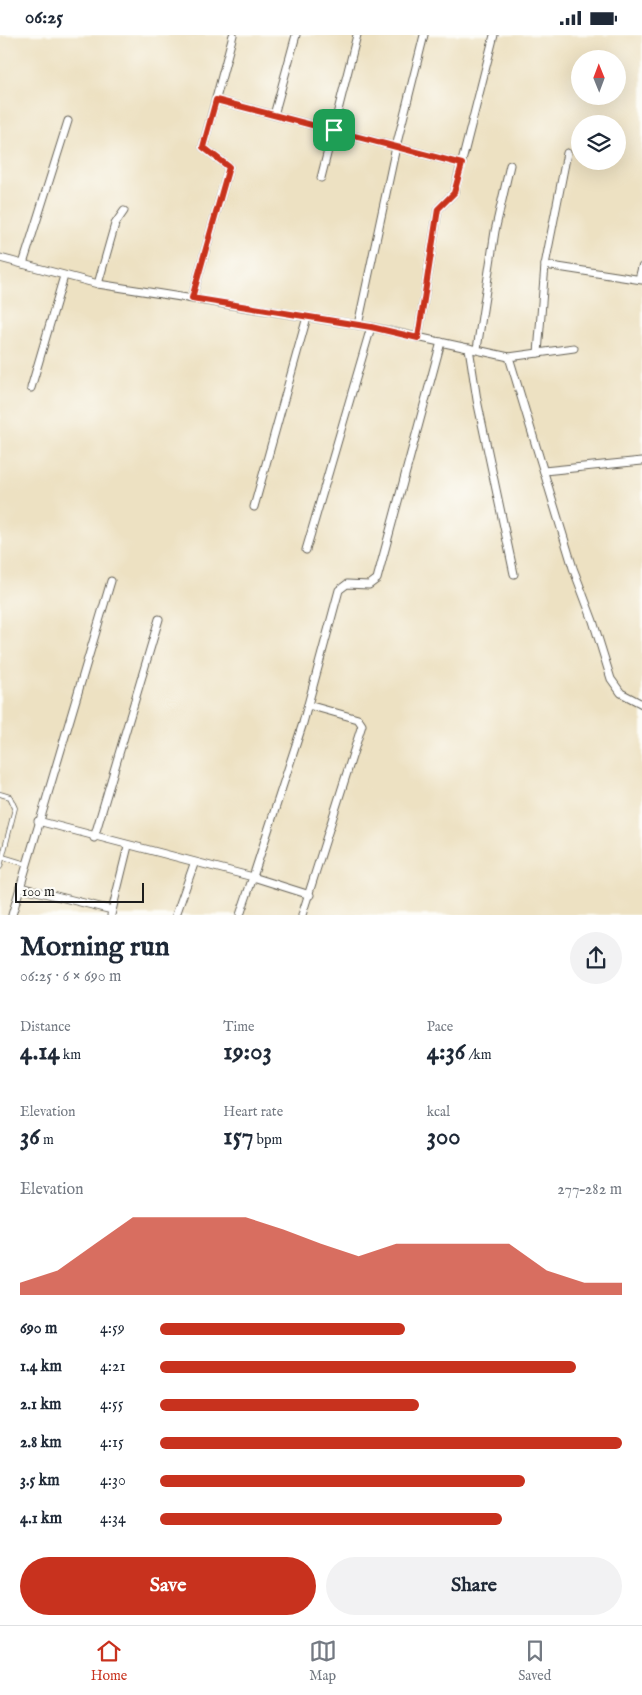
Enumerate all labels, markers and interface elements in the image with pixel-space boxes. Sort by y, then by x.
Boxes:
text: 06:25 [25,6,63,30]
north arrow [571,50,626,105]
map controls [571,50,626,170]
pin [313,109,355,151]
button: layers [571,115,626,170]
icon: arrive [320,116,348,144]
scale bar [15,880,144,903]
text: 100 m [22,883,55,901]
text: Morning run [20,930,170,965]
button: share [570,932,622,984]
text: 06:25 · 6 × 690 m [20,967,121,987]
text: Distance [20,1018,71,1036]
text: Time [223,1018,254,1036]
text: Pace [427,1018,453,1036]
text: 4.14 [20,1036,60,1068]
text: 19:03 [223,1036,272,1068]
text: 4:36 [427,1036,465,1068]
text: km [60,1046,81,1064]
text: /km [465,1046,492,1064]
text: Elevation [20,1103,76,1121]
text: Heart rate [223,1103,283,1121]
text: kcal [427,1103,450,1121]
text: 36 [20,1121,40,1153]
text: 157 [223,1121,253,1153]
text: 300 [427,1121,461,1153]
text: m [40,1131,54,1149]
text: bpm [253,1131,282,1149]
text: Elevation [20,1180,83,1200]
text: 277–282 m [557,1180,622,1200]
text: 690 m [20,1319,57,1339]
text: 4:59 [100,1319,125,1339]
text: 1.4 km [20,1357,62,1377]
text: 4:21 [100,1357,126,1377]
text: 2.1 km [20,1395,61,1415]
text: 4:55 [100,1395,124,1415]
text: 2.8 km [20,1433,62,1453]
text: 4:15 [100,1433,124,1453]
text: 3.5 km [20,1471,60,1491]
text: 4:30 [100,1471,126,1491]
text: 4.1 km [20,1509,62,1529]
text: 4:34 [100,1509,126,1529]
button: Save [20,1557,316,1615]
button: Share [326,1557,622,1615]
tab: Home [91,1637,127,1685]
tab: Map [309,1637,337,1685]
tab: Saved [518,1637,551,1685]

